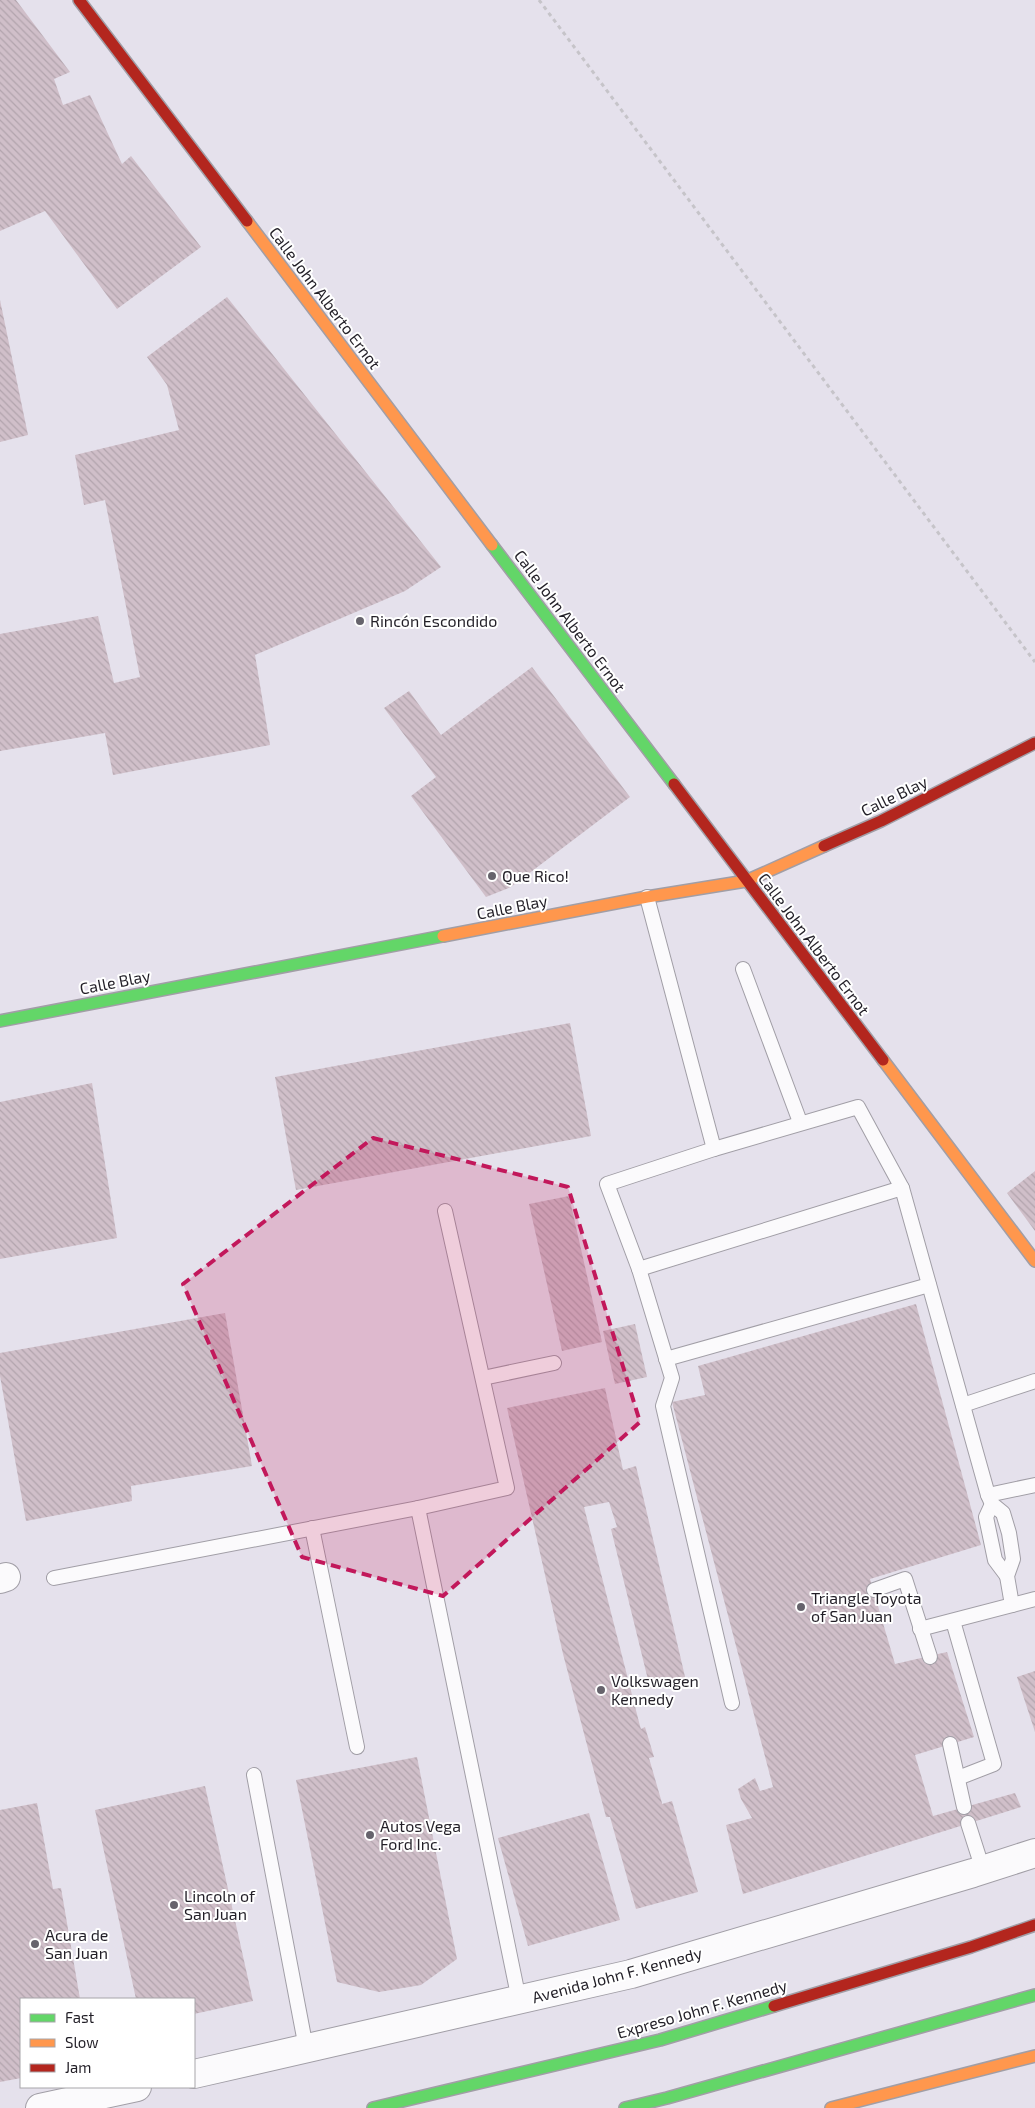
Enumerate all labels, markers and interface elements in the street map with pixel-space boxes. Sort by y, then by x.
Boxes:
street label: Calle John Alberto Ernot [266,223,385,372]
street label: Calle John Alberto Ernot [511,546,630,695]
place label: Rincón Escondido [370,611,497,630]
marker: Rincón Escondido [354,615,366,627]
street label: Calle Blay [857,771,931,820]
place label: Que Rico! [502,866,569,886]
street label: Calle John Alberto Ernot [755,869,874,1018]
marker: Que Rico! [486,870,498,882]
street label: Calle Blay [475,890,549,923]
street label: Calle Blay [78,965,152,998]
place label: Triangle Toyota of San Juan [811,1588,922,1625]
marker: Triangle Toyota of San Juan [795,1601,807,1613]
place label: Volkswagen Kennedy [611,1671,699,1708]
marker: Volkswagen Kennedy [595,1684,607,1696]
place label: Autos Vega Ford Inc. [380,1816,461,1853]
marker: Autos Vega Ford Inc. [364,1829,376,1841]
place label: Lincoln of San Juan [184,1886,256,1923]
marker: Lincoln of San Juan [168,1899,180,1911]
place label: Acura de San Juan [45,1925,108,1962]
marker: Acura de San Juan [29,1938,41,1950]
street label: Avenida John F. Kennedy [530,1943,704,2006]
street label: Expreso John F. Kennedy [615,1975,790,2042]
legend [20,1998,195,2088]
text: Fast [65,2008,95,2026]
text: Slow [65,2033,99,2051]
text: Jam [65,2058,91,2076]

